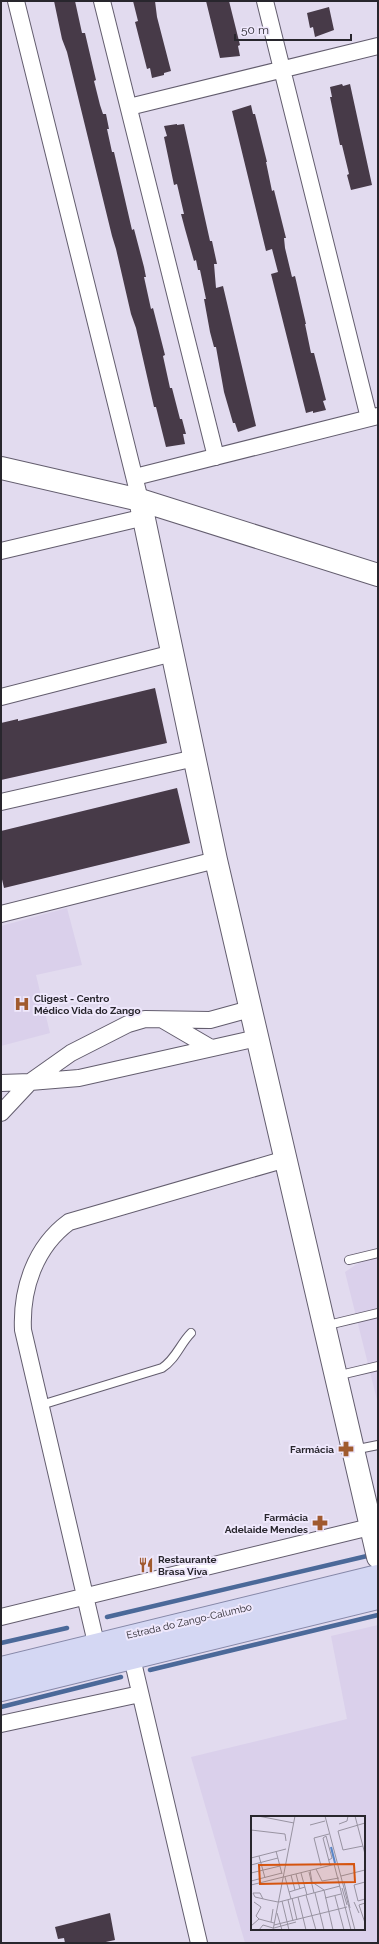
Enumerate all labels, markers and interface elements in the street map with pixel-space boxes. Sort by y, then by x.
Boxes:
scale bar [235,16,351,42]
text: 50 m [241,23,269,37]
place label: Cligest - Centro Médico Vida do Zango [34,993,141,1016]
hospital icon: Cligest - Centro Médico Vida do Zango [13,995,31,1013]
pharmacy icon: Farmácia [337,1440,355,1458]
place label: Farmácia [290,1444,334,1455]
place label: Farmácia Adelaide Mendes [225,1512,308,1535]
pharmacy icon: Farmácia Adelaide Mendes [311,1514,329,1532]
place label: Restaurante Brasa Viva [158,1554,217,1577]
restaurant icon: Restaurante Brasa Viva [137,1556,155,1574]
street label: Estrada do Zango-Calumbo [125,1601,253,1641]
inset map [251,1816,365,1930]

